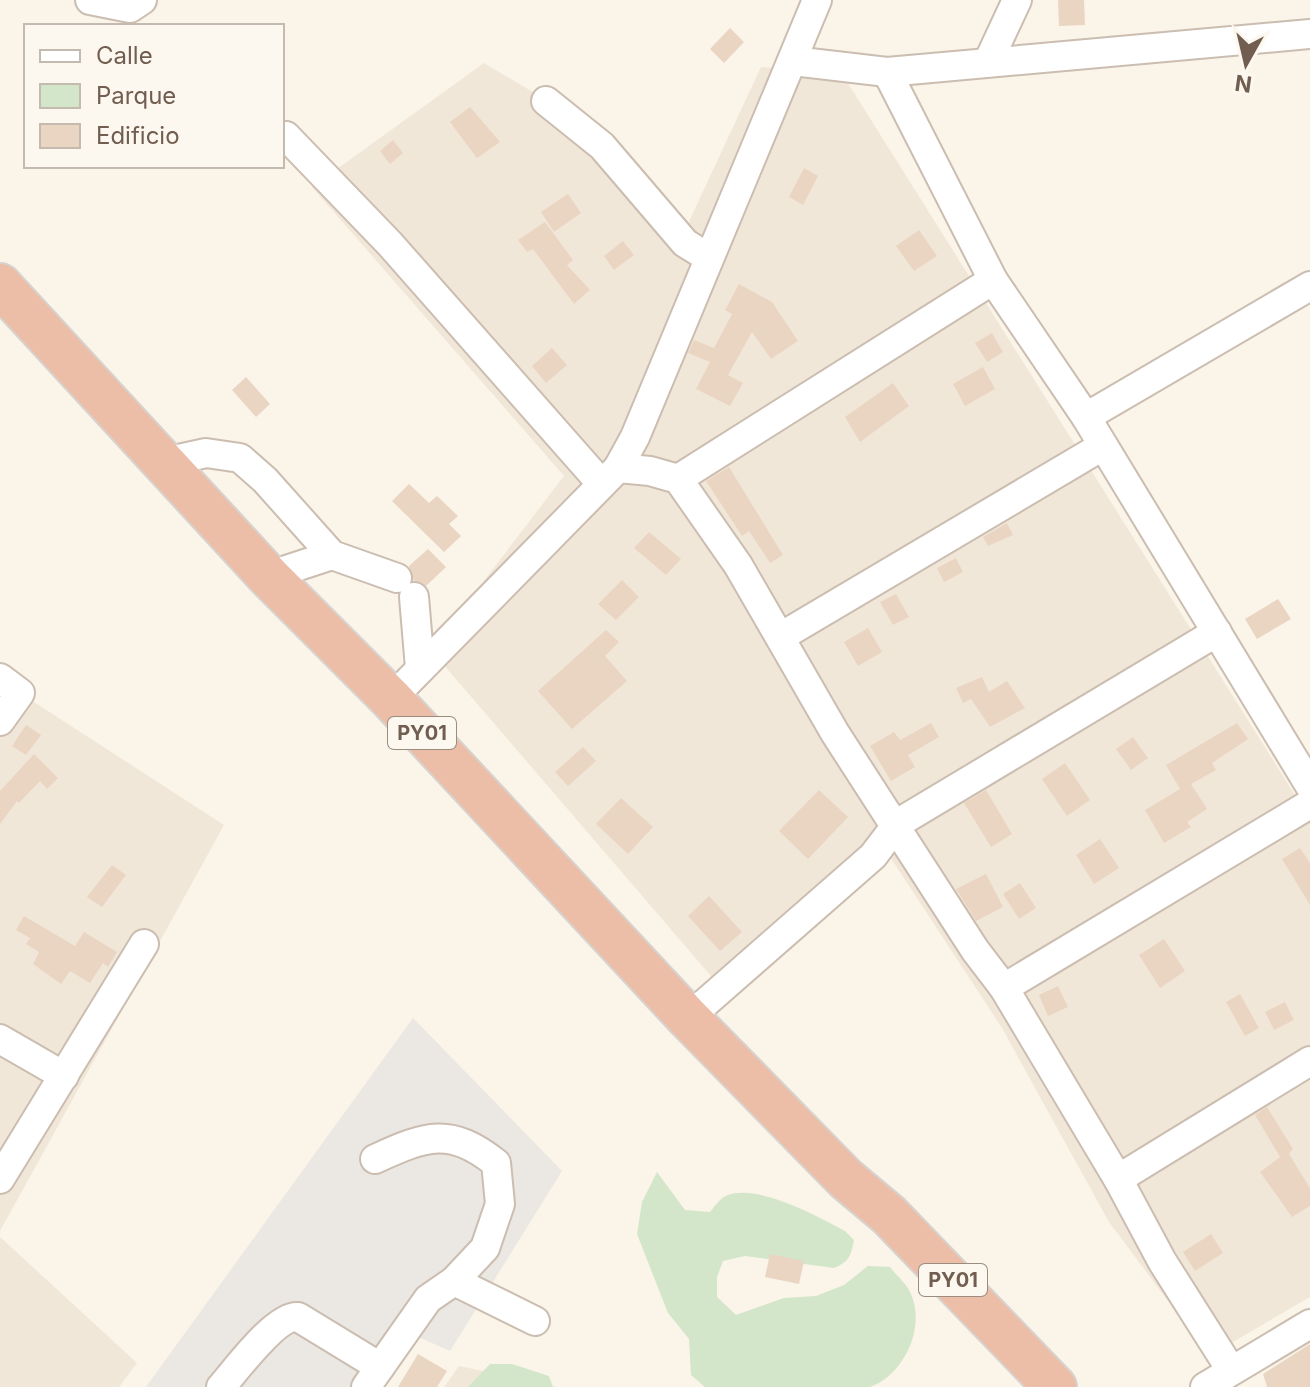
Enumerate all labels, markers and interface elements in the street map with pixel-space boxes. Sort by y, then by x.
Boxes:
legend [24,24,284,168]
north arrow [1206,24,1286,104]
text: Calle [96,41,153,70]
text: N [1233,70,1253,98]
text: Parque [96,81,176,110]
text: Edificio [96,121,180,150]
road number: PY01 [388,717,456,749]
road number: PY01 [919,1264,987,1296]

